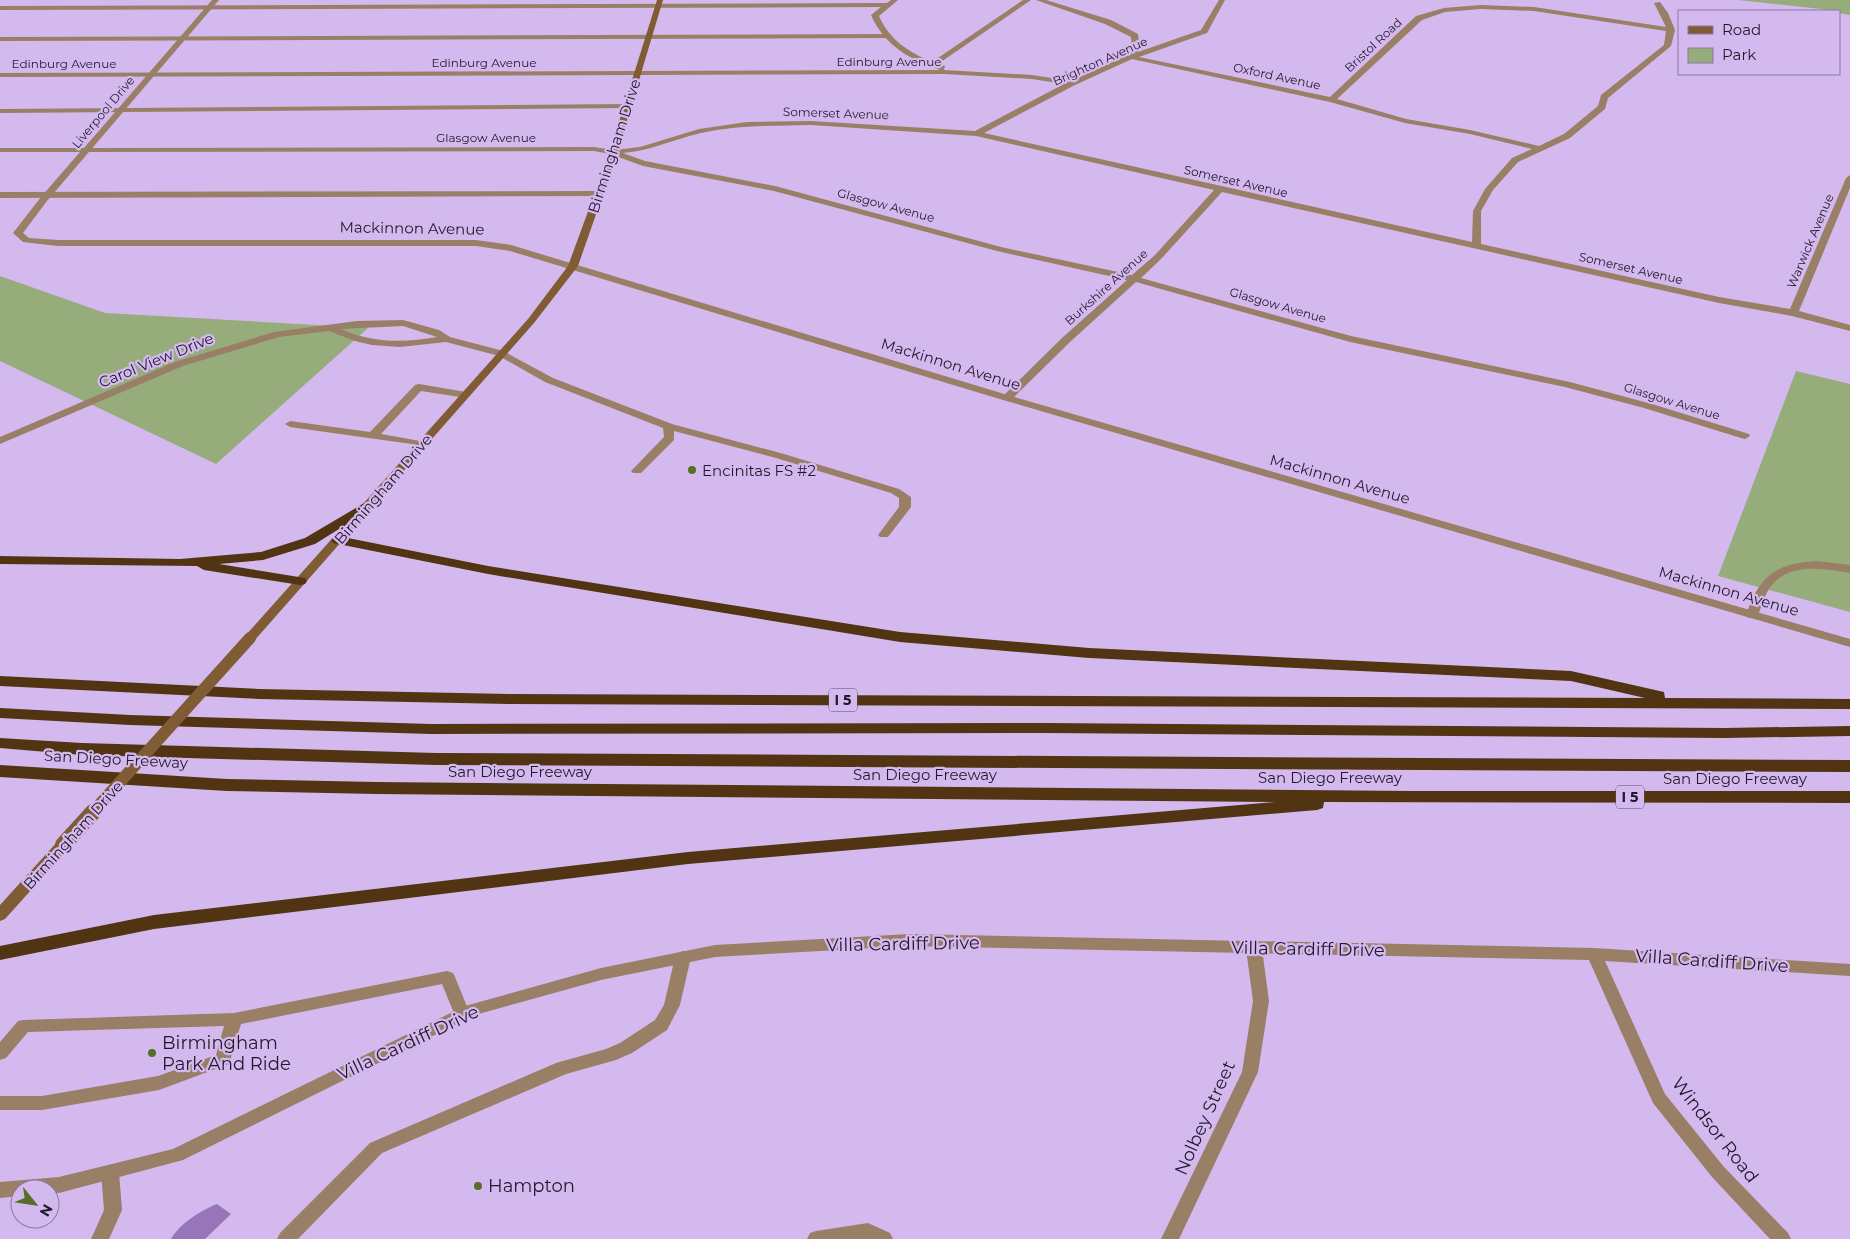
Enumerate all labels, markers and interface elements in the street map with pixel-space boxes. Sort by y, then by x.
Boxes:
legend [1678,10,1840,75]
street label: Bristol Road [1341,15,1405,75]
text: Road [1722,20,1761,39]
street label: Brighton Avenue [1050,33,1150,89]
text: Park [1722,45,1756,64]
street label: Edinburg Avenue [837,54,941,69]
street label: Edinburg Avenue [432,55,536,70]
street label: Edinburg Avenue [12,56,116,71]
street label: Oxford Avenue [1232,59,1322,93]
street label: Liverpool Drive [68,73,138,151]
street label: Birmingham Drive [583,77,645,215]
street label: Somerset Avenue [783,104,889,122]
street label: Glasgow Avenue [436,130,536,145]
street label: Somerset Avenue [1183,162,1289,200]
street label: Glasgow Avenue [836,185,936,225]
street label: Warwick Avenue [1783,192,1837,290]
street label: Mackinnon Avenue [339,217,485,239]
street label: Burkshire Avenue [1061,246,1151,328]
street label: Somerset Avenue [1578,249,1684,287]
street label: Glasgow Avenue [1228,284,1328,326]
street label: Carol View Drive [96,328,216,392]
street label: Mackinnon Avenue [879,334,1023,394]
street label: Glasgow Avenue [1622,379,1722,423]
street label: Birmingham Drive [330,430,436,548]
street label: Mackinnon Avenue [1268,450,1412,508]
place label: Encinitas FS #2 [702,461,816,480]
marker: Encinitas FS #2 [686,464,698,476]
street label: Mackinnon Avenue [1657,562,1801,620]
road number: I 5 [829,688,857,712]
street label: San Diego Freeway [44,746,189,772]
street label: San Diego Freeway [448,762,593,781]
street label: San Diego Freeway [853,765,998,784]
street label: San Diego Freeway [1258,768,1403,787]
street label: San Diego Freeway [1663,769,1808,788]
street label: Birmingham Drive [19,777,127,893]
road number: I 5 [1616,786,1644,809]
street label: Villa Cardiff Drive [826,932,980,956]
street label: Villa Cardiff Drive [1231,937,1385,961]
street label: Villa Cardiff Drive [1635,945,1789,977]
street label: Villa Cardiff Drive [334,1001,482,1085]
place label: Birmingham Park And Ride [162,1032,291,1075]
marker: Birmingham Park And Ride [146,1047,158,1059]
street label: Nolbey Street [1170,1058,1240,1178]
street label: Windsor Road [1667,1073,1763,1187]
place label: Hampton [488,1175,575,1197]
north arrow [10,1179,60,1229]
marker: Hampton [472,1180,484,1192]
text: N [36,1201,57,1220]

